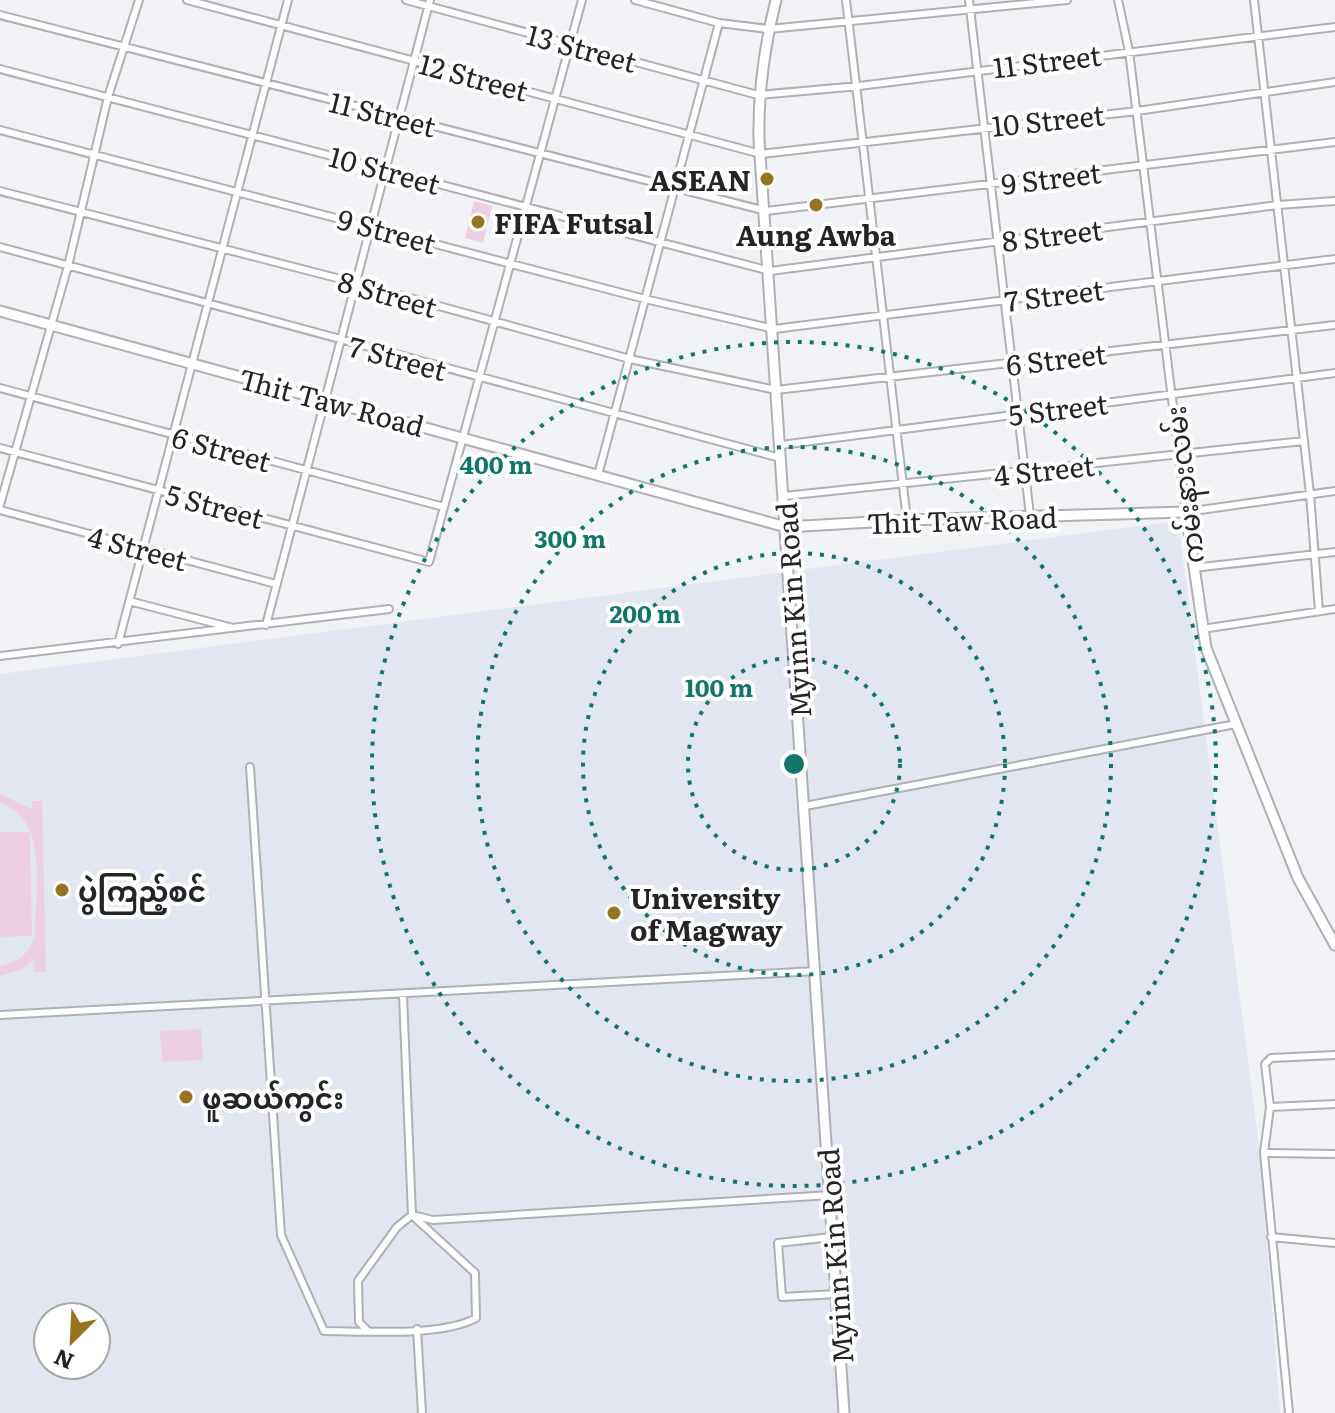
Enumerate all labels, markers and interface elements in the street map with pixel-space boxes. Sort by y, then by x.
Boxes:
street label: 13 Street [522,12,642,82]
street label: 11 Street [991,32,1104,87]
street label: 12 Street [415,41,534,111]
street label: 11 Street [325,79,441,147]
street label: 10 Street [989,92,1107,146]
street label: 10 Street [325,134,446,204]
street label: 9 Street [999,150,1104,204]
place label: ASEAN [649,158,751,200]
marker: ASEAN [758,170,776,188]
marker: Aung Awba [807,196,825,214]
street label: 9 Street [333,197,442,263]
place label: FIFA Futsal [494,201,654,243]
street label: 8 Street [999,207,1105,261]
marker: FIFA Futsal [469,213,487,231]
place label: Aung Awba [736,213,897,255]
street label: 8 Street [334,259,443,327]
street label: 7 Street [1002,267,1107,321]
street label: 7 Street [344,324,452,390]
street label: 6 Street [1003,331,1109,385]
street label: Thit Taw Road [235,356,429,446]
street label: 5 Street [1006,381,1111,435]
street label: ကမ်းနားလမ်း [1152,403,1217,566]
street label: 6 Street [168,415,277,481]
street label: 4 Street [992,443,1097,495]
text: 400 m [460,446,532,481]
street label: 5 Street [161,472,269,538]
street label: Thit Taw Road [866,495,1058,543]
street label: Myinn Kin Road [764,501,820,719]
street label: 4 Street [84,514,193,581]
text: 300 m [534,520,606,555]
text: 200 m [609,595,681,630]
text: 100 m [685,669,753,704]
centre of rings [780,750,808,778]
place label: ပွဲကြည့်စင် [78,869,206,915]
place label: University of Magway [630,876,783,950]
marker: ပွဲကြည့်စင် [53,881,71,899]
marker: University of Magway [605,904,623,922]
place label: ဖူဆယ်ကွင်း [202,1076,344,1122]
marker: ဖူဆယ်ကွင်း [177,1088,195,1106]
street label: Myinn Kin Road [806,1147,862,1365]
north arrow [32,1301,112,1381]
text: N [48,1342,78,1379]

